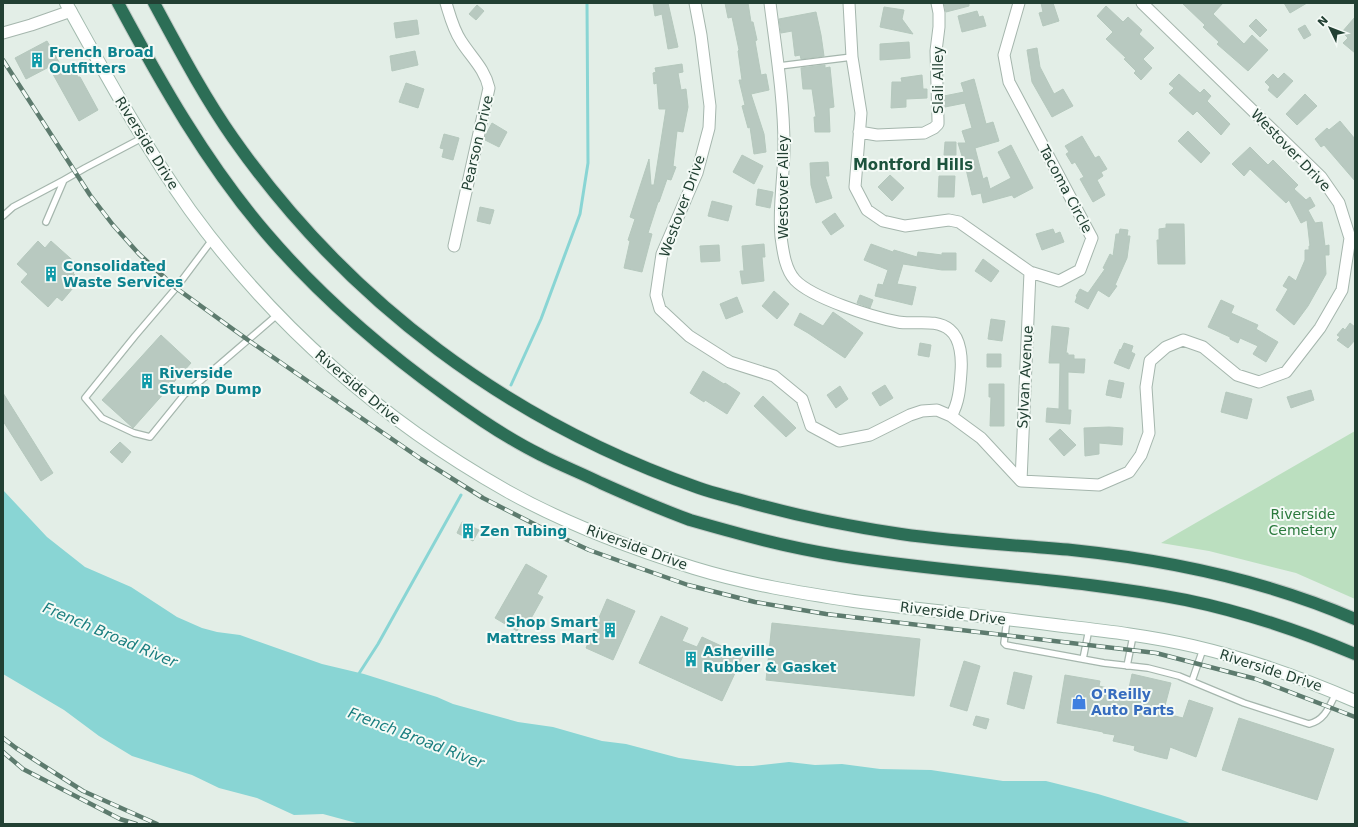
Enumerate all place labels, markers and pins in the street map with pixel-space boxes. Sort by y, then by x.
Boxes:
place label: French Broad Outfitters [49,44,154,76]
building icon: French Broad Outfitters [28,51,46,69]
place label: Consolidated Waste Services [63,258,183,290]
building icon: Consolidated Waste Services [42,265,60,283]
place label: Riverside Stump Dump [159,365,261,397]
building icon: Riverside Stump Dump [138,372,156,390]
building icon: Zen Tubing [459,522,477,540]
place label: Zen Tubing [480,523,567,539]
place label: Shop Smart Mattress Mart [486,614,598,646]
building icon: Shop Smart Mattress Mart [601,621,619,639]
place label: Asheville Rubber & Gasket [703,643,837,675]
building icon: Asheville Rubber & Gasket [682,650,700,668]
place label: O'Reilly Auto Parts [1091,686,1174,718]
shop icon: O'Reilly Auto Parts [1070,693,1088,711]

